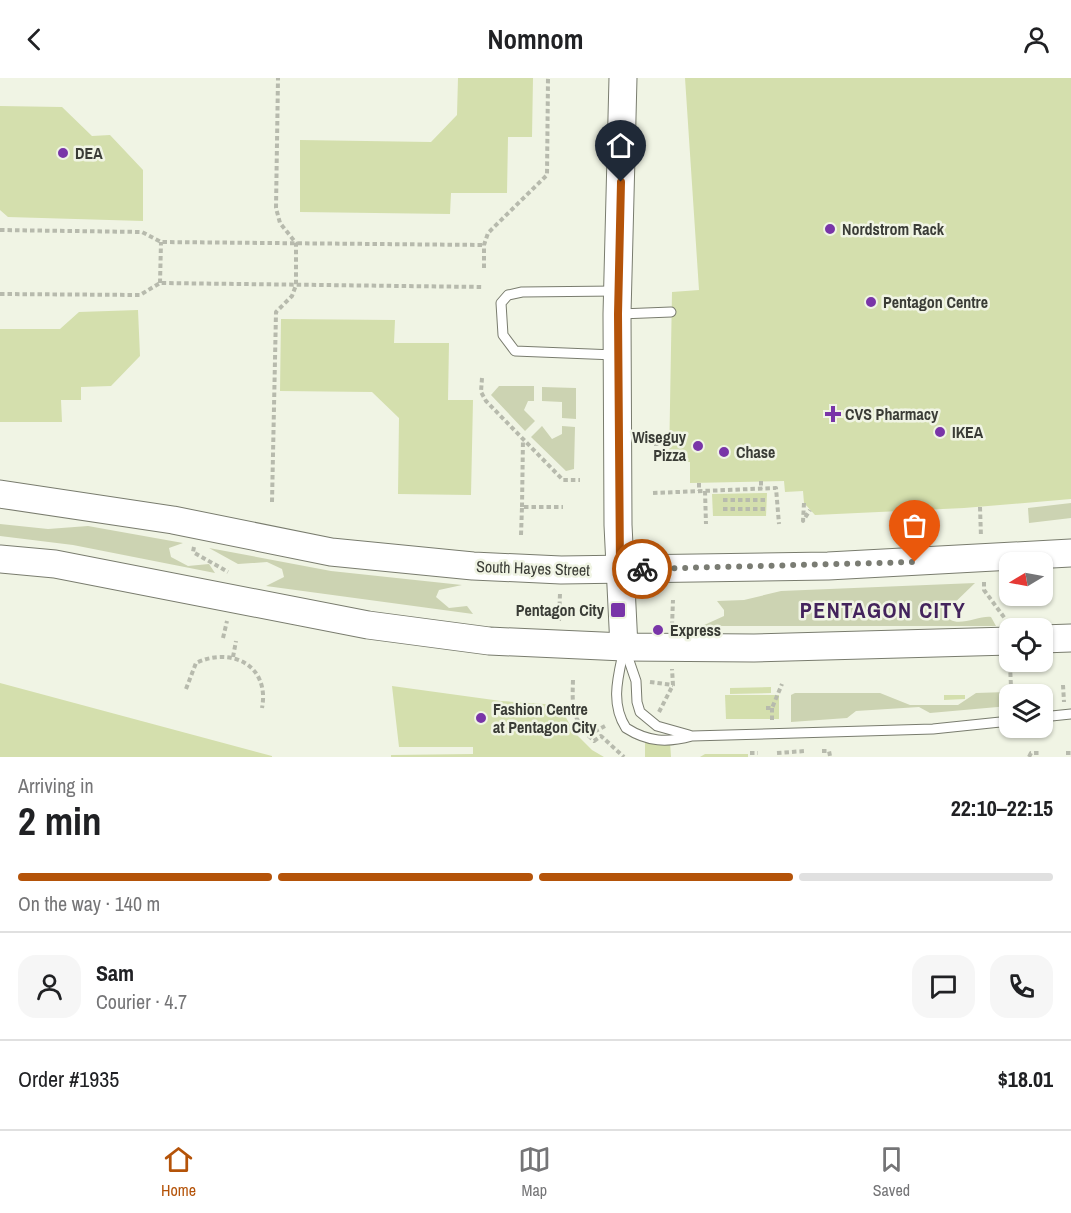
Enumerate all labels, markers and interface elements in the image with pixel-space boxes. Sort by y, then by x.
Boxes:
text: Nomnom [488,21,583,57]
icon: back [18,23,51,56]
icon: person [1020,23,1053,56]
pin [595,120,646,182]
icon: home [604,129,637,162]
place label: DEA [75,142,103,164]
marker: DEA [56,146,70,160]
place label: Nordstrom Rack [842,218,945,240]
marker: Nordstrom Rack [823,222,837,236]
place label: Pentagon Centre [883,291,988,313]
marker: Pentagon Centre [864,295,878,309]
place label: CVS Pharmacy [845,403,939,425]
marker: CVS Pharmacy [826,407,840,421]
place label: IKEA [952,421,984,443]
marker: IKEA [933,425,947,439]
place label: Wiseguy Pizza [632,426,687,466]
marker: Wiseguy Pizza [691,439,705,453]
place label: Chase [736,441,775,463]
marker: Chase [717,445,731,459]
pin [889,500,940,562]
icon: bag [898,509,931,542]
courier [612,539,672,599]
north arrow [999,552,1053,606]
map controls [999,552,1053,738]
icon: bike [626,553,659,586]
street label: South Hayes Street [476,555,591,581]
district label: PENTAGON CITY [800,595,966,625]
place label: Pentagon City [516,599,605,621]
marker: Pentagon City [609,601,627,619]
button: locate [999,618,1053,672]
place label: Express [670,619,721,641]
marker: Express [651,623,665,637]
button: layers [999,684,1053,738]
place label: Fashion Centre at Pentagon City [493,698,597,738]
marker: Fashion Centre at Pentagon City [474,711,488,725]
text: Arriving in [18,772,94,799]
text: 22:10–22:15 [951,793,1053,823]
text: 2 min [18,795,102,847]
text: On the way · 140 m [18,890,160,917]
button: person [18,955,81,1018]
button: chat [912,955,975,1018]
button: phone [990,955,1053,1018]
text: Sam [96,958,134,988]
text: Courier · 4.7 [96,988,187,1015]
text: Order #1935 [18,1064,119,1094]
text: $18.01 [998,1064,1053,1094]
tab: Home [161,1143,196,1201]
tab: Map [518,1143,551,1201]
tab: Saved [873,1143,910,1201]

